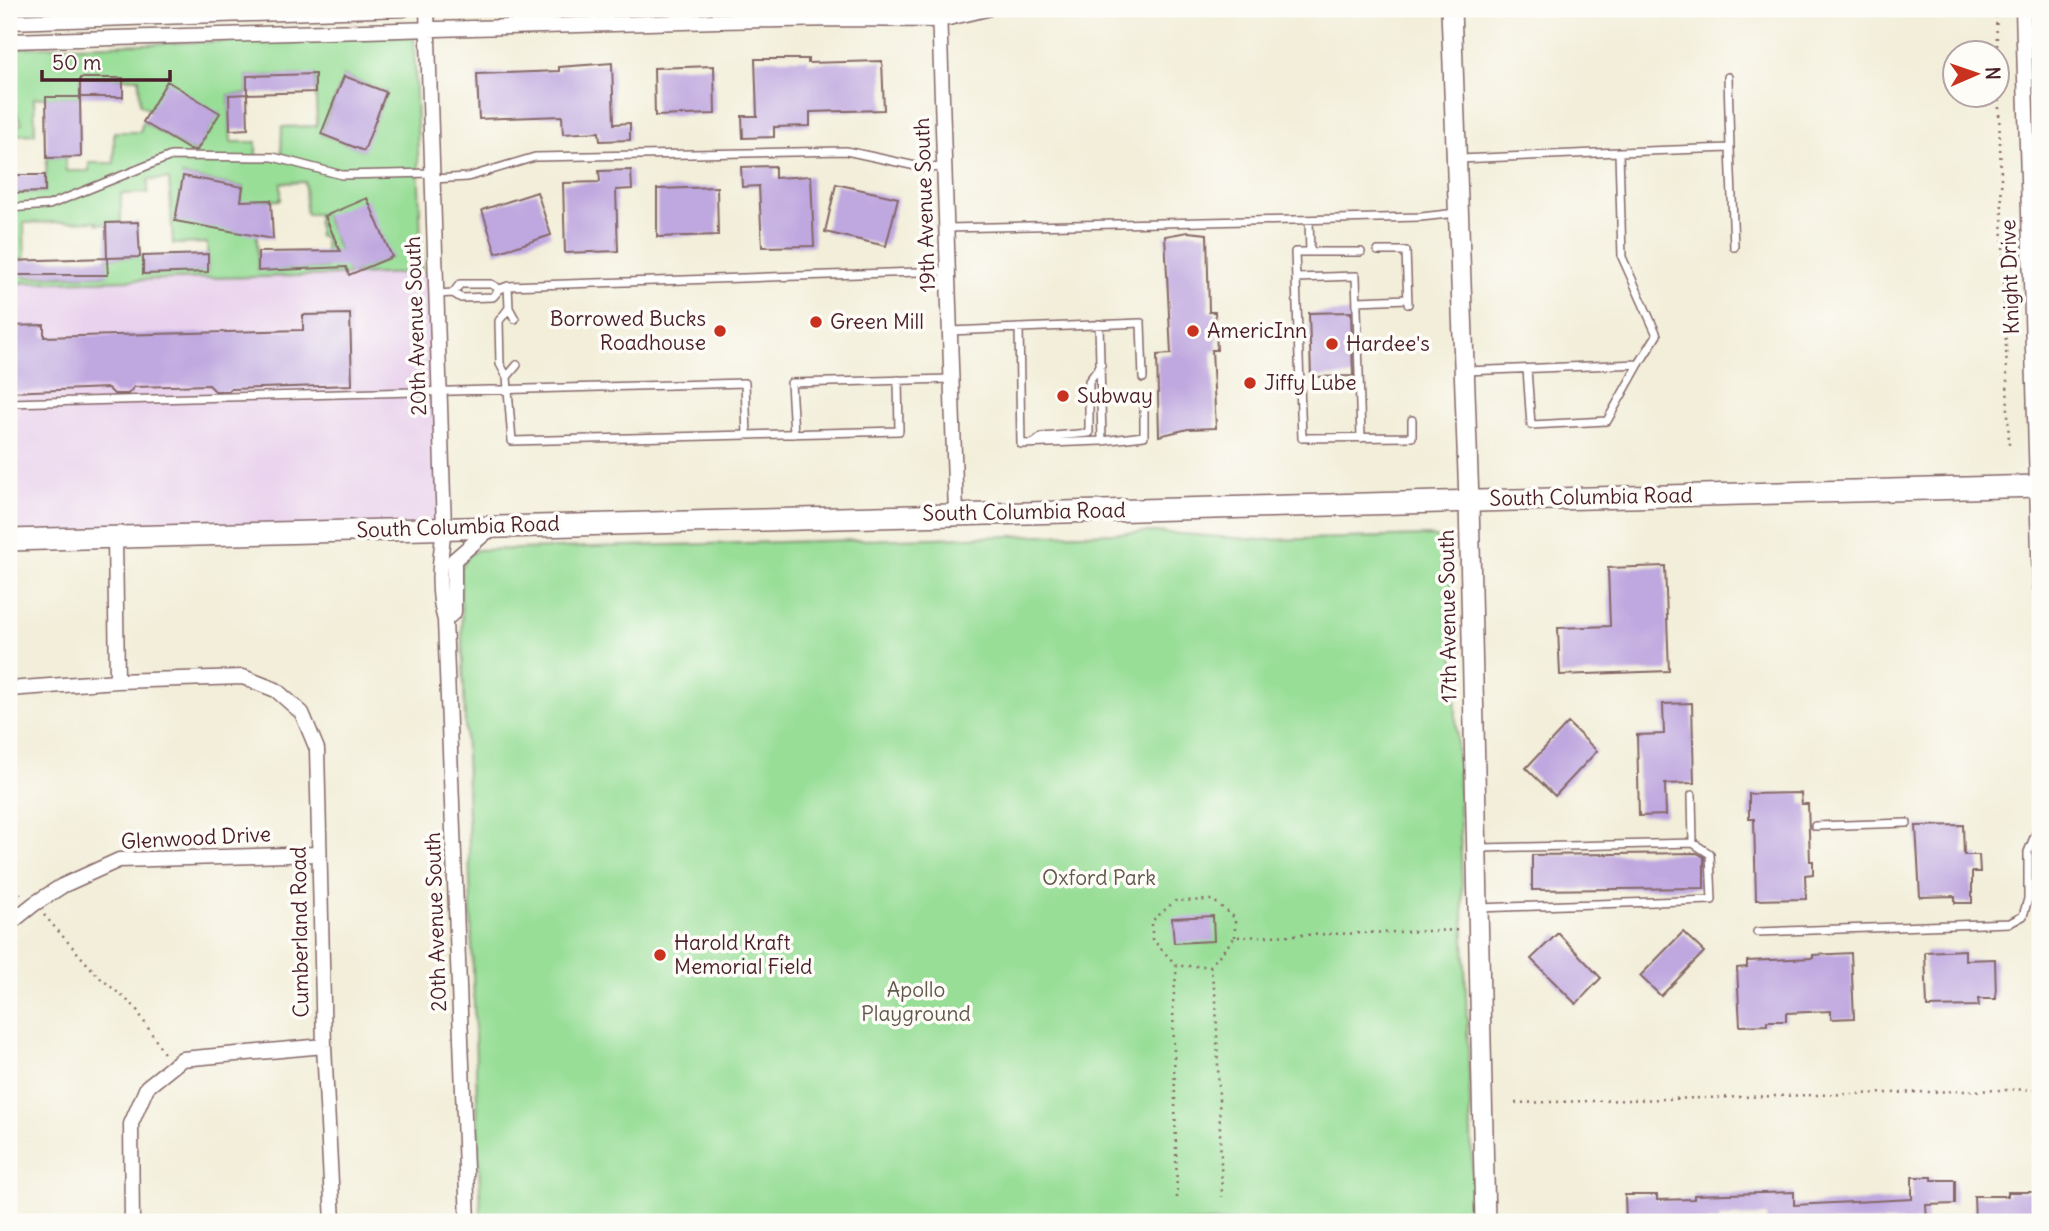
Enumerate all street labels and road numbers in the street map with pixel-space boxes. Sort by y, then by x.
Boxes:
street label: 19th Avenue South [908,117,941,293]
street label: Knight Drive [1994,219,2025,335]
street label: 20th Avenue South [399,236,432,416]
street label: South Columbia Road [1489,481,1693,512]
street label: South Columbia Road [922,496,1126,527]
street label: South Columbia Road [356,509,560,544]
street label: 17th Avenue South [1432,529,1463,703]
street label: Glenwood Drive [120,820,272,855]
street label: 20th Avenue South [419,832,452,1012]
street label: Cumberland Road [285,846,314,1018]

